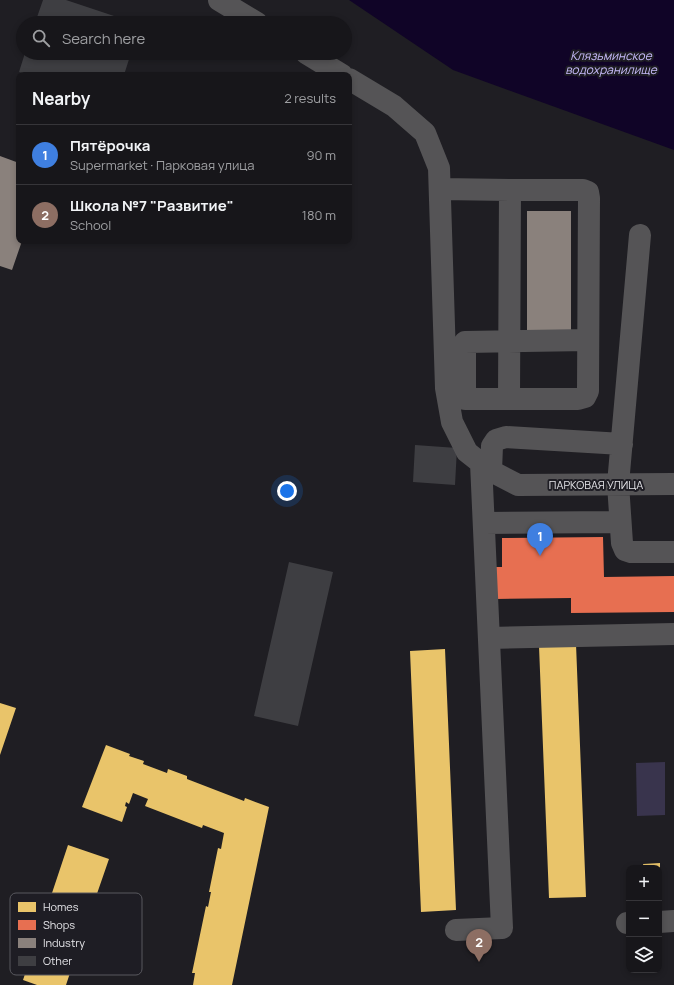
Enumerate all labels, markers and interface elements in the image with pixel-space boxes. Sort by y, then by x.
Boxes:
search box [16,16,352,60]
icon: search [30,27,52,49]
text: Search here [62,28,145,49]
water label: Клязьминское водохранилище [565,47,658,78]
text: Nearby [32,87,90,110]
text: 2 results [284,89,336,107]
text: Пятёрочка [70,135,150,156]
text: 1 [42,146,48,164]
text: 90 m [306,146,336,164]
text: Supermarket · Парковая улица [70,156,255,174]
text: Школа №7 "Развитие" [70,195,234,216]
text: 2 [41,206,49,224]
text: 180 m [302,206,336,224]
text: School [70,216,111,234]
street label: ПАРКОВАЯ УЛИЦА [549,477,643,492]
your location [277,481,297,501]
pin: 1 [527,523,553,556]
map controls [626,865,662,973]
button: + [626,865,662,901]
legend [10,893,142,975]
text: Homes [43,899,79,914]
button: − [626,901,662,937]
text: Shops [43,917,75,932]
pin: 2 [466,929,492,962]
text: Industry [43,935,85,950]
button: layers [626,937,662,973]
text: Other [43,953,72,968]

